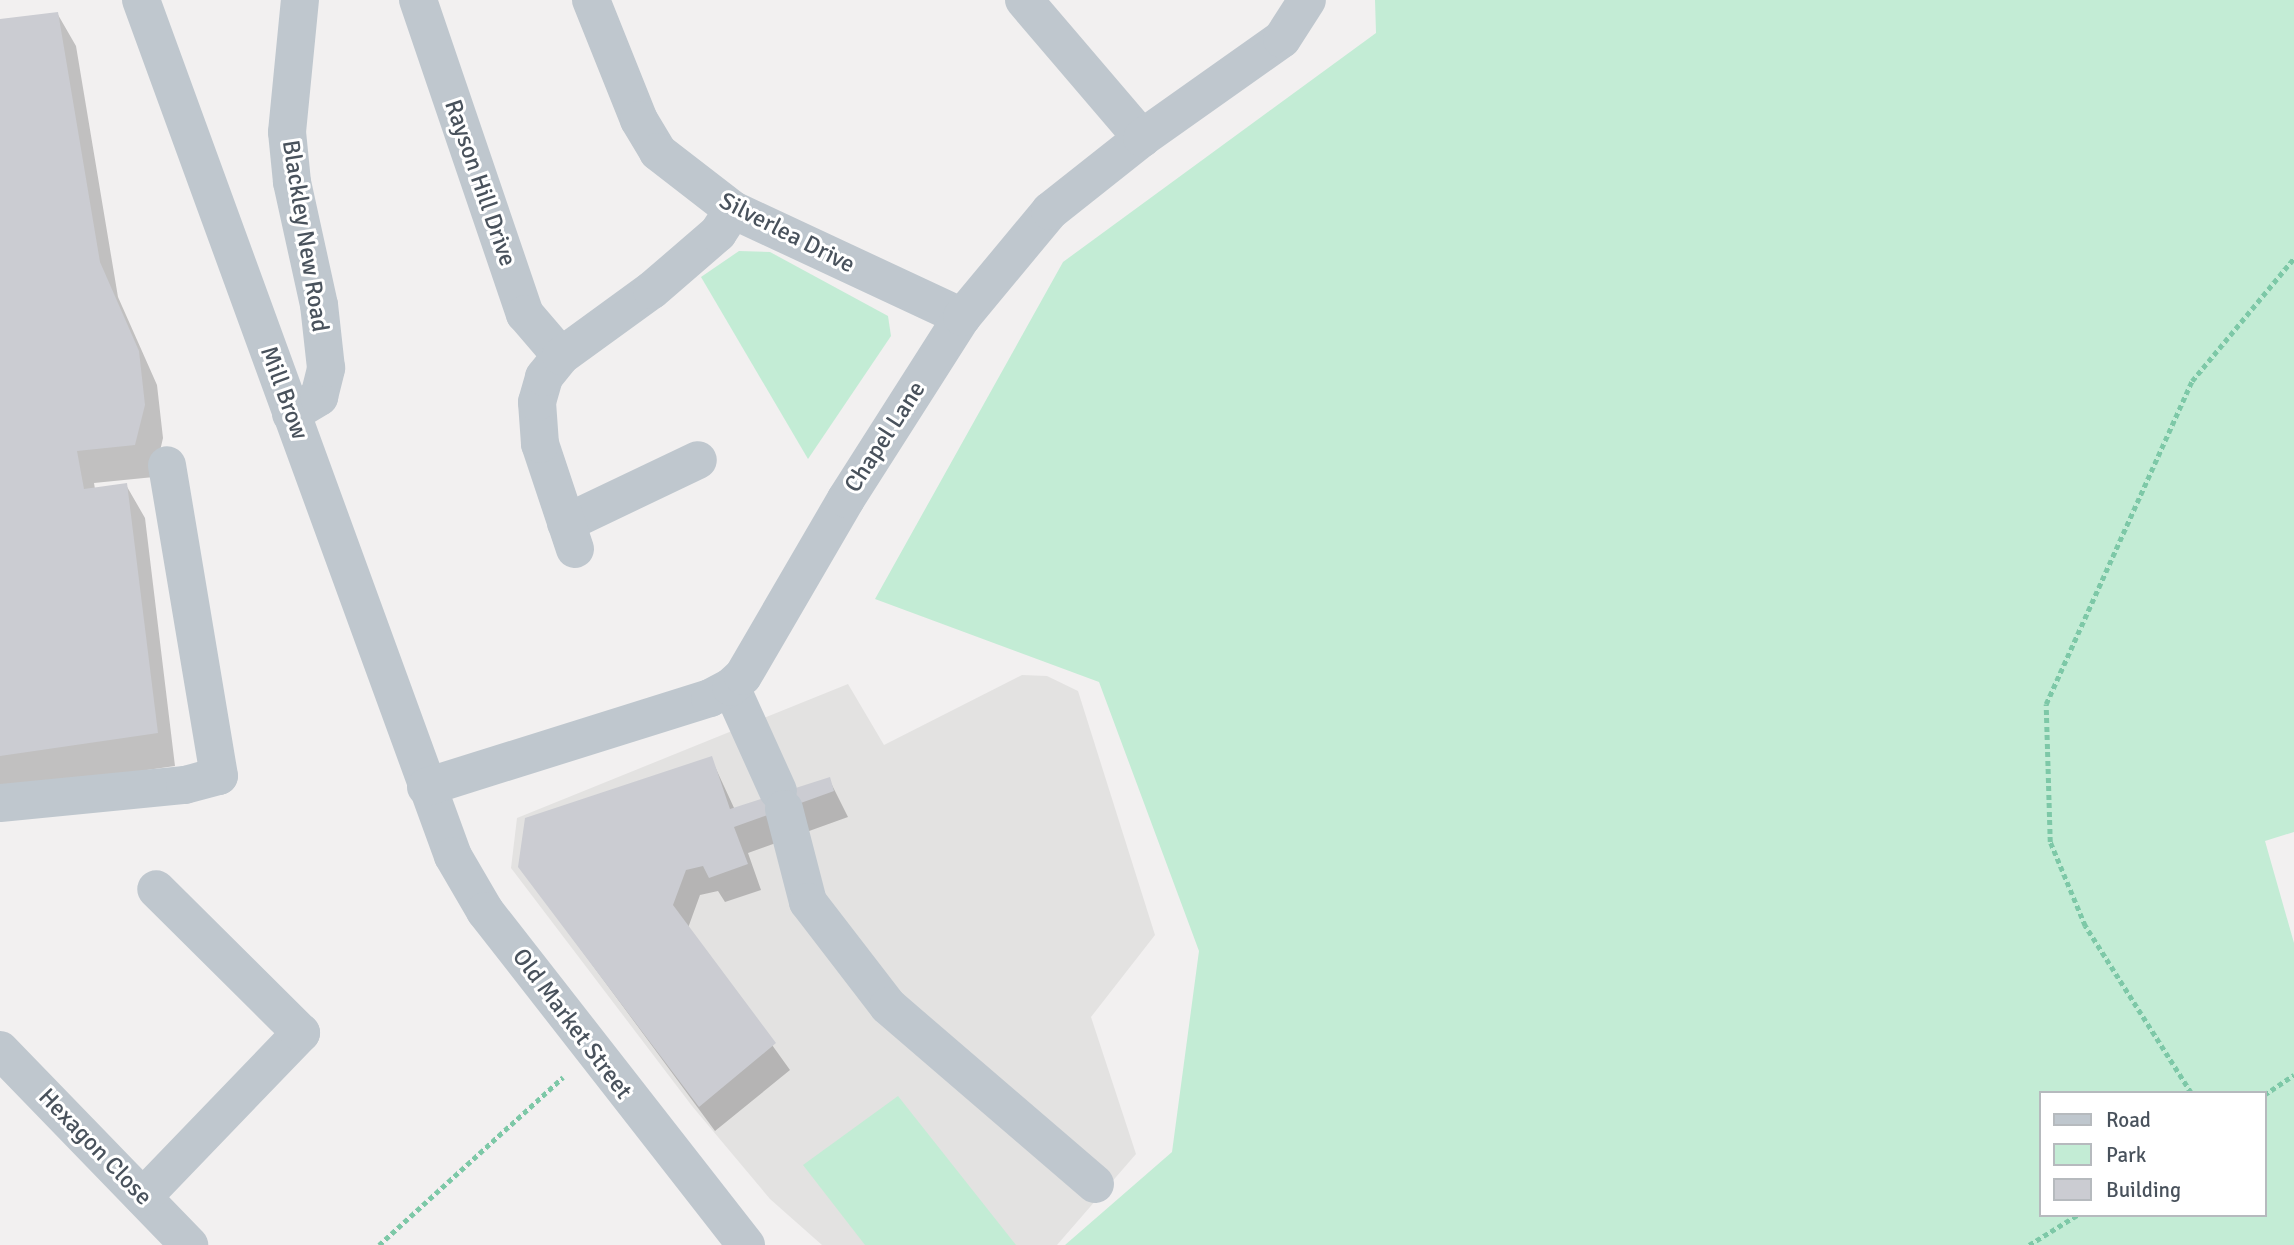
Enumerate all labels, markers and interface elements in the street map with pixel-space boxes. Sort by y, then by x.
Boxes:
street label: Rayson Hill Drive [438,96,522,270]
street label: Blackley New Road [276,138,334,334]
street label: Silverlea Drive [715,187,859,279]
street label: Mill Brow [254,342,314,444]
street label: Chapel Lane [839,376,931,498]
street label: Old Market Street [506,943,638,1105]
street label: Hexagon Close [32,1083,158,1211]
legend [2038,1091,2266,1217]
text: Road [2106,1107,2151,1133]
text: Park [2106,1142,2146,1168]
text: Building [2106,1177,2181,1203]

